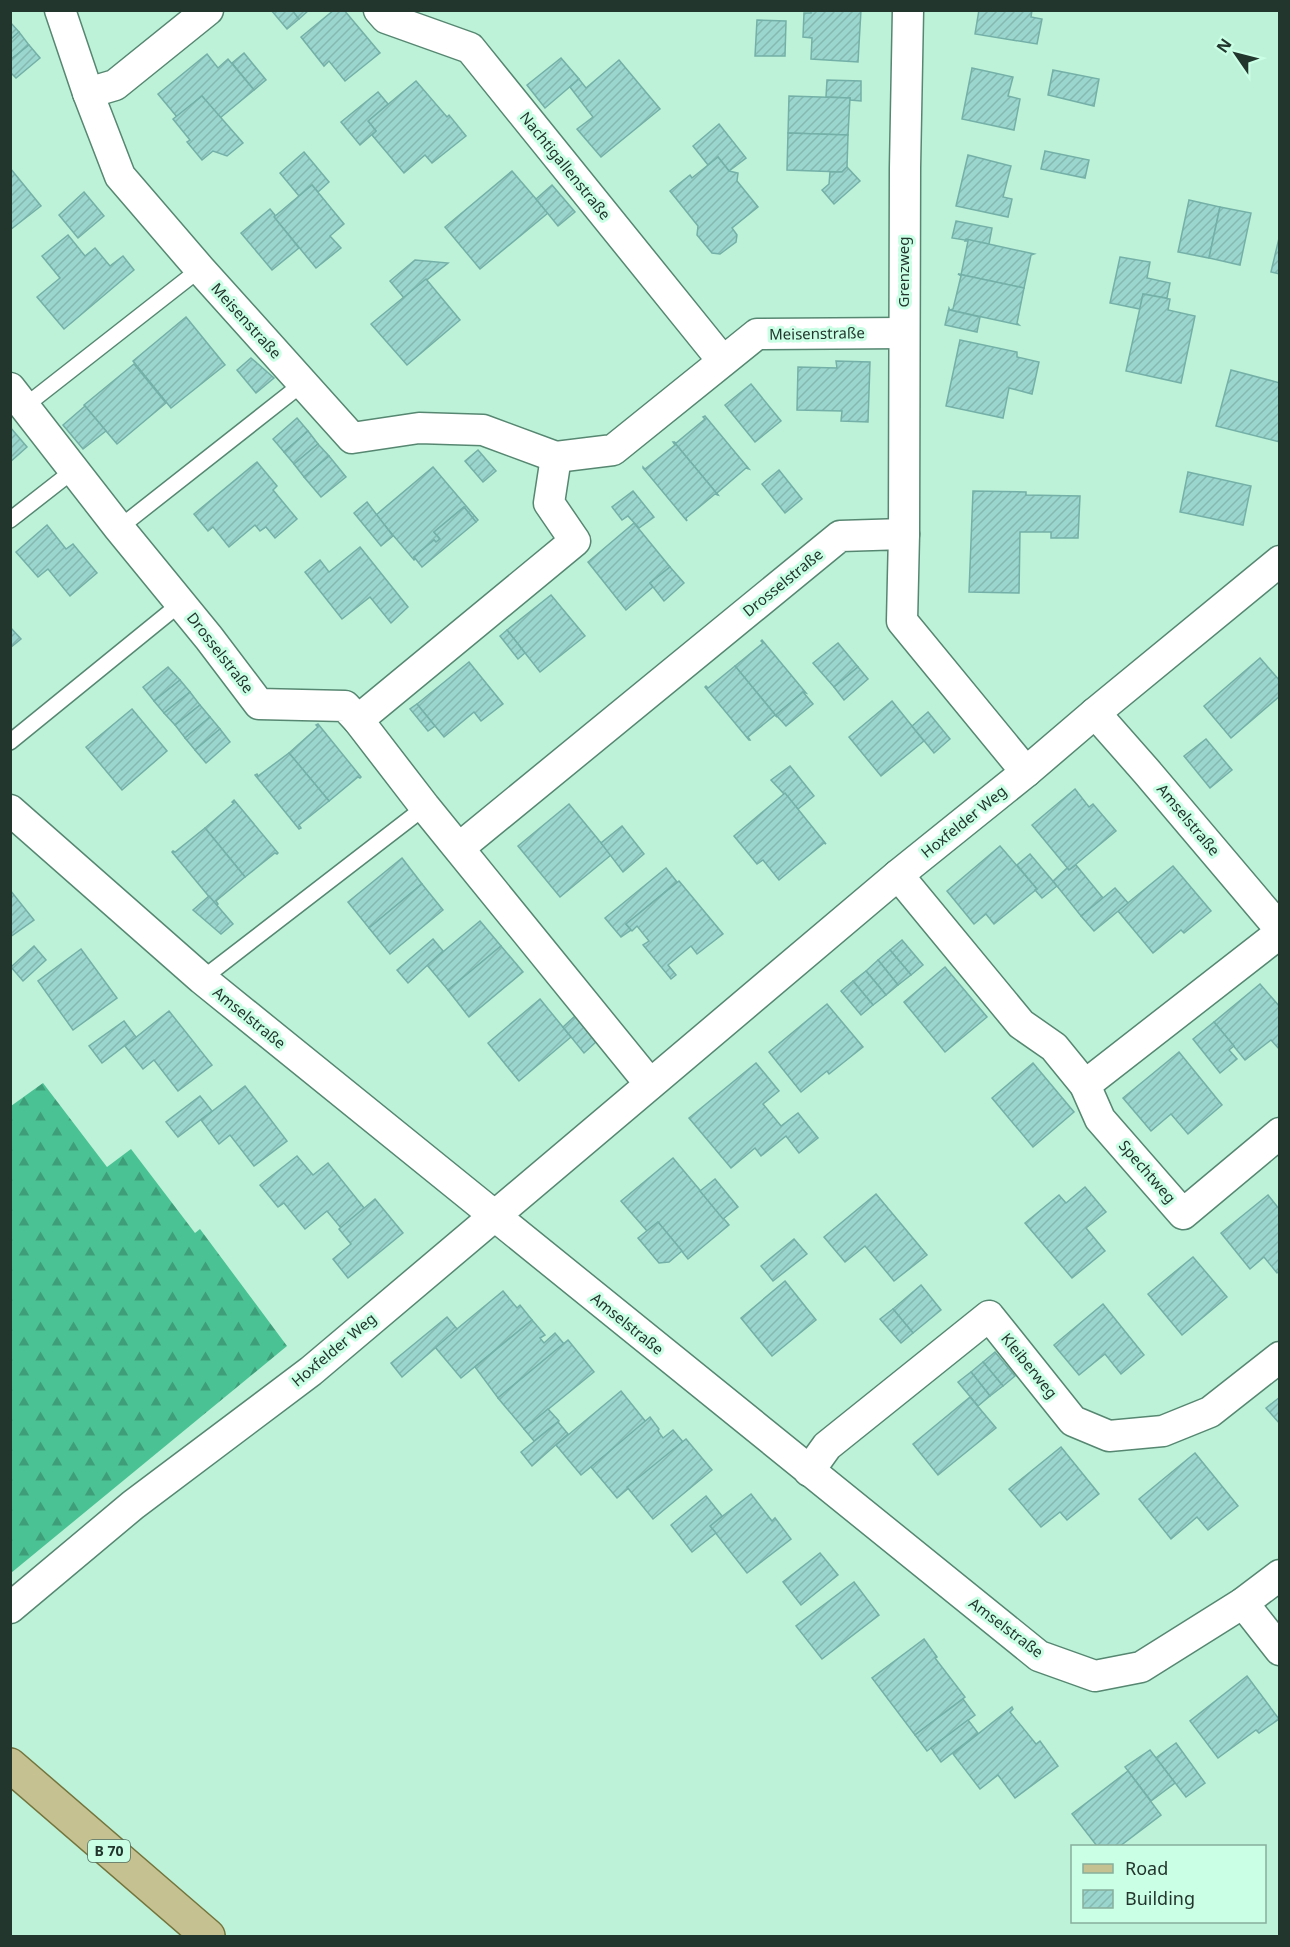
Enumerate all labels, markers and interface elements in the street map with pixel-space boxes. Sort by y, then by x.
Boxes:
north arrow [1206,24,1266,84]
text: N [1211,34,1236,57]
street label: Nachtigallenstraße [516,107,616,224]
street label: Grenzweg [893,236,913,308]
street label: Meisenstraße [207,278,286,363]
street label: Meisenstraße [769,322,865,344]
street label: Drosselstraße [738,544,827,621]
street label: Drosselstraße [183,608,259,697]
street label: Amselstraße [1153,779,1225,859]
street label: Hoxfelder Weg [916,781,1010,862]
street label: Amselstraße [209,982,290,1053]
street label: Spechtweg [1115,1136,1181,1207]
street label: Amselstraße [587,1288,668,1359]
street label: Hoxfelder Weg [287,1308,380,1390]
street label: Kleiberweg [997,1328,1062,1402]
street label: Amselstraße [965,1593,1048,1662]
road number: B 70 [88,1840,130,1862]
legend [1071,1845,1266,1923]
text: Road [1125,1856,1168,1880]
text: Building [1125,1886,1195,1910]

